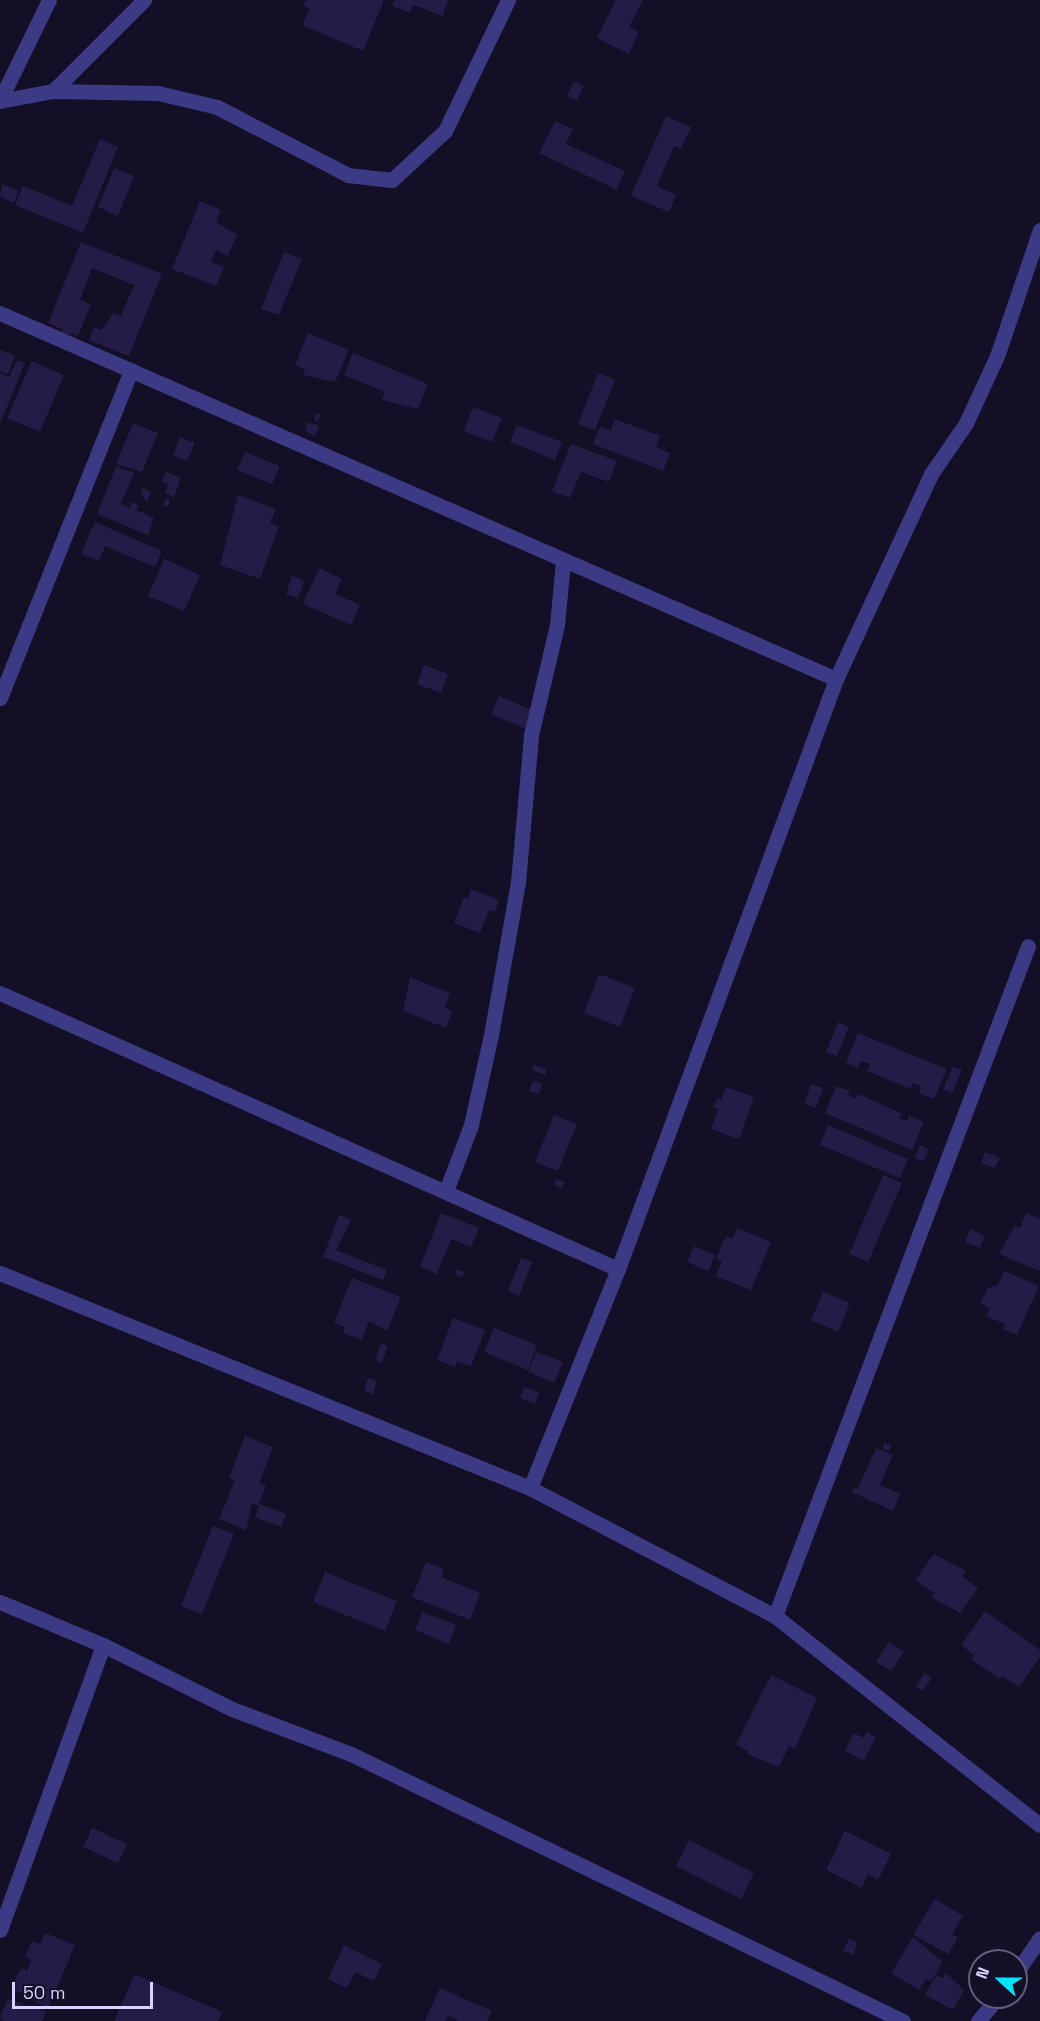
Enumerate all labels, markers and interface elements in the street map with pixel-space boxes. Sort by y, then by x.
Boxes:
north arrow [968,1949,1028,2009]
text: N [971,1964,994,1982]
scale bar [15,1970,156,2008]
text: 50 m [23,1981,65,2004]

